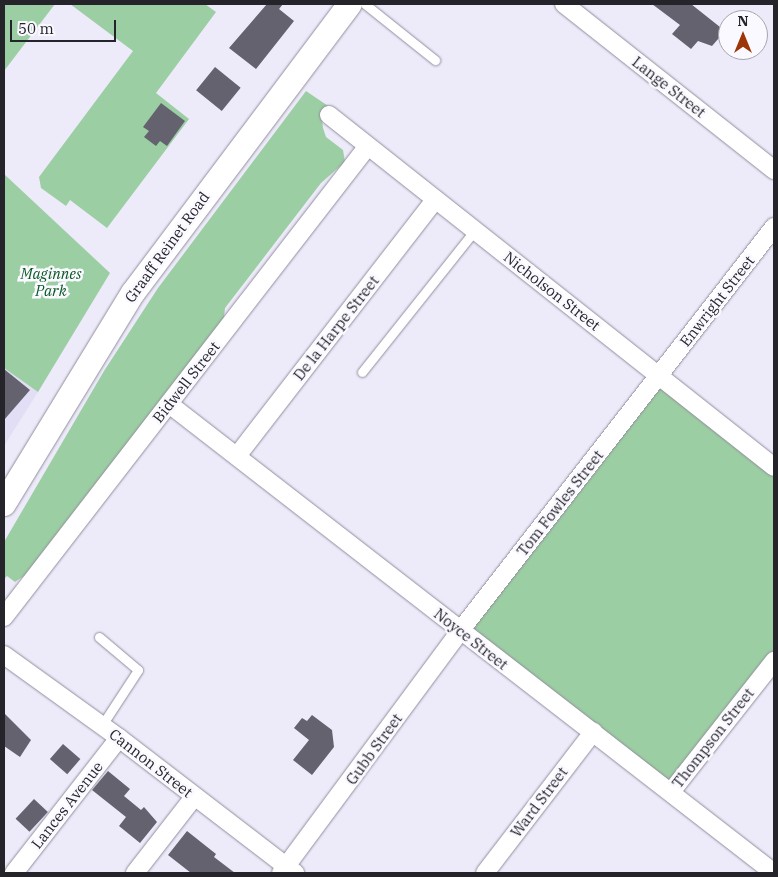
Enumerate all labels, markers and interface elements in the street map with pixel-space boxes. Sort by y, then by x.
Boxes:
scale bar [12,10,119,42]
north arrow [718,10,768,60]
text: N [737,12,749,30]
text: 50 m [18,19,54,38]
street label: Lange Street [629,53,709,121]
street label: Graaff Reinet Road [121,188,213,306]
street label: Nicholson Street [500,248,604,334]
street label: Enwright Street [676,252,758,350]
park label: Maginnes Park [21,264,81,299]
street label: De la Harpe Street [290,272,382,384]
street label: Bidwell Street [149,338,223,426]
street label: Tom Fowles Street [513,446,607,560]
street label: Noyce Street [430,604,512,674]
street label: Thompson Street [668,684,758,792]
street label: Gubb Street [342,710,406,788]
street label: Cannon Street [106,725,196,801]
street label: Lances Avenue [27,758,107,852]
street label: Ward Street [507,763,571,841]

